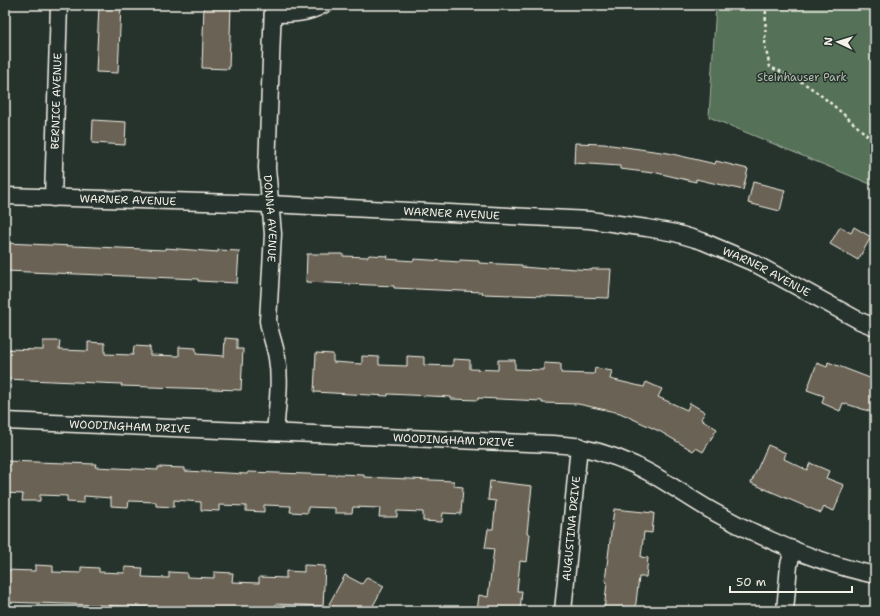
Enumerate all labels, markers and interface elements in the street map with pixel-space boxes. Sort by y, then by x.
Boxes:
north arrow [818,22,858,62]
text: N [821,36,836,46]
street label: BERNICE AVENUE [47,52,65,150]
park label: Steinhauser Park [757,70,847,85]
street label: DONNA AVENUE [260,174,281,263]
street label: WARNER AVENUE [79,191,177,209]
street label: WARNER AVENUE [403,203,500,223]
street label: WARNER AVENUE [720,243,813,300]
street label: WOODINGHAM DRIVE [69,416,191,436]
street label: WOODINGHAM DRIVE [392,430,515,450]
street label: AUGUSTINA DRIVE [558,475,584,582]
scale bar [730,568,852,594]
text: 50 m [736,574,766,590]

